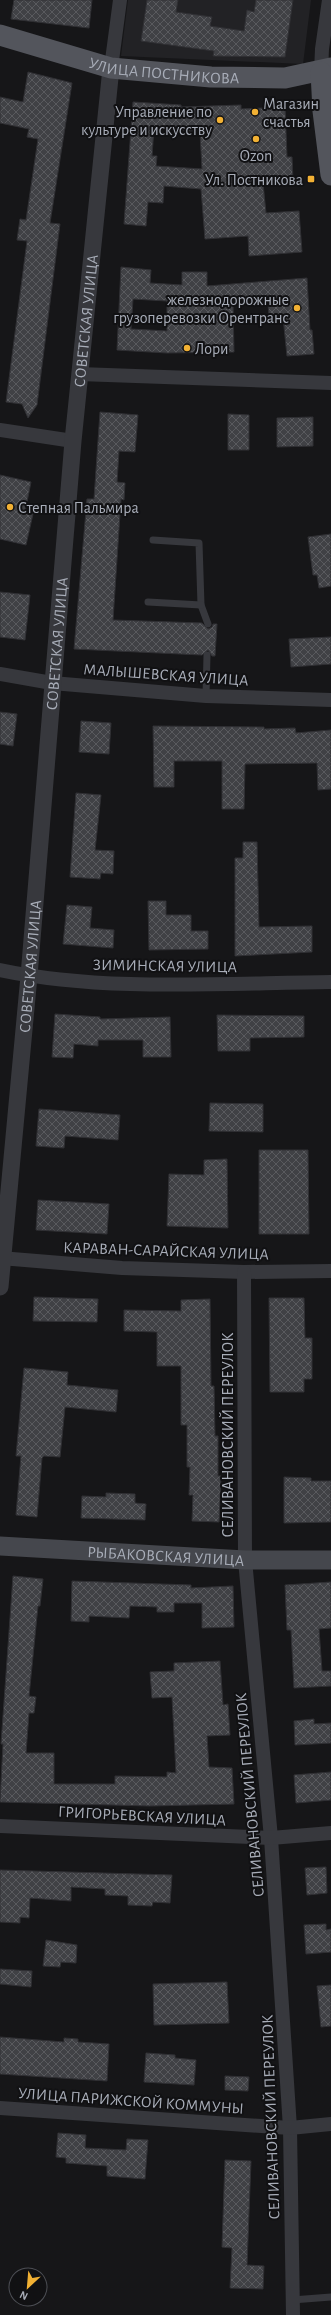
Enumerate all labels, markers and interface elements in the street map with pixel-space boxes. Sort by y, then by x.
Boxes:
street label: УЛИЦА ПОСТНИКОВА [87,55,240,86]
place label: Магазин счастья [263,96,319,130]
place label: Управление по культуре и искусству [81,104,212,139]
marker: Магазин счастья [250,107,260,117]
marker: Управление по культуре и искусству [215,115,225,125]
marker: Ozon [251,134,261,144]
place label: Ozon [240,148,272,164]
place label: Ул. Постникова [205,172,303,188]
marker: Ул. Постникова [306,174,316,184]
street label: СОВЕТСКАЯ УЛИЦА [72,253,101,388]
place label: железнодорожные грузоперевозки Орентранс [113,292,289,327]
marker: железнодорожные грузоперевозки Орентранс [292,303,302,313]
place label: Лори [195,341,228,357]
marker: Лори [182,343,192,353]
place label: Степная Пальмира [18,500,139,516]
marker: Степная Пальмира [5,502,15,512]
street label: СОВЕТСКАЯ УЛИЦА [44,576,71,711]
street label: МАЛЫШЕВСКАЯ УЛИЦА [83,661,250,689]
street label: СОВЕТСКАЯ УЛИЦА [17,899,44,1034]
street label: ЗИМИНСКАЯ УЛИЦА [93,957,238,975]
street label: КАРАВАН-САРАЙСКАЯ УЛИЦА [63,1238,270,1263]
street label: СЕЛИВАНОВСКИЙ ПЕРЕУЛОК [219,1333,236,1537]
street label: РЫБАКОВСКАЯ УЛИЦА [87,1544,245,1569]
street label: СЕЛИВАНОВСКИЙ ПЕРЕУЛОК [232,1692,267,1898]
street label: ГРИГОРЬЕВСКАЯ УЛИЦА [58,1804,227,1828]
street label: СЕЛИВАНОВСКИЙ ПЕРЕУЛОК [258,2014,283,2220]
street label: УЛИЦА ПАРИЖСКОЙ КОММУНЫ [18,2084,244,2117]
north arrow [8,2267,48,2307]
text: N [18,2289,30,2302]

